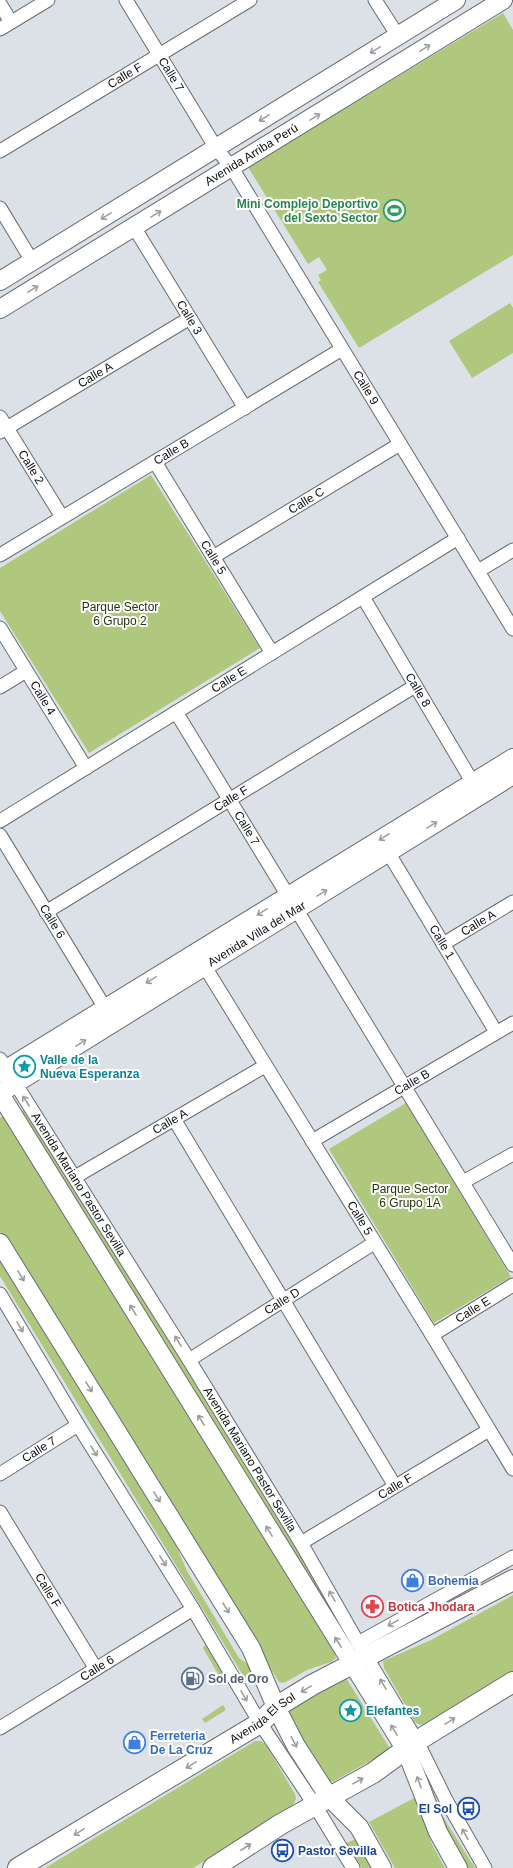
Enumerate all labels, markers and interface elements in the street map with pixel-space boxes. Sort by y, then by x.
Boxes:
one-way arrow [419,44,431,52]
one-way arrow [370,46,381,54]
street label: Calle 7 [156,55,187,94]
street label: Calle F [105,60,145,91]
one-way arrow [309,112,321,120]
one-way arrow [258,115,270,123]
street label: Avenida Arriba Perú [202,121,300,188]
place label: Mini Complejo Deportivo del Sexto Sector [237,197,378,225]
sports icon: Mini Complejo Deportivo del Sexto Sector [381,198,407,224]
one-way arrow [150,210,161,218]
one-way arrow [100,212,112,220]
one-way arrow [27,285,38,293]
street label: Calle 3 [174,298,205,337]
street label: Calle A [75,359,115,391]
street label: Calle 9 [350,368,382,407]
street label: Calle B [151,436,192,468]
street label: Calle 2 [15,448,47,487]
street label: Calle C [286,484,327,517]
street label: Calle 5 [198,538,229,577]
park label: Parque Sector 6 Grupo 2 [82,600,158,628]
street label: Calle E [209,663,249,696]
street label: Calle 8 [402,670,434,710]
street label: Calle 4 [27,678,59,718]
street label: Calle F [211,783,251,815]
street label: Calle 7 [231,809,263,848]
one-way arrow [426,821,437,829]
one-way arrow [379,833,390,841]
one-way arrow [316,889,328,897]
street label: Avenida Villa del Mar [205,898,308,969]
street label: Calle 6 [37,902,68,941]
street label: Calle A [458,907,498,939]
one-way arrow [256,909,268,917]
street label: Calle 1 [426,922,458,962]
one-way arrow [145,977,157,985]
one-way arrow [75,1039,87,1047]
place label: Valle de la Nueva Esperanza [40,1053,140,1081]
place icon: Valle de la Nueva Esperanza [12,1054,38,1080]
street label: Calle B [392,1066,432,1098]
one-way arrow [22,1096,30,1107]
street label: Calle A [150,1106,190,1137]
street label: Avenida Mariano Pastor Sevilla [28,1110,129,1259]
park label: Parque Sector 6 Grupo 1A [372,1182,448,1210]
street label: Calle 5 [344,1198,376,1238]
one-way arrow [17,1270,25,1282]
street label: Calle D [262,1285,303,1318]
street label: Calle E [453,1294,493,1326]
one-way arrow [129,1305,137,1316]
one-way arrow [16,1321,24,1332]
one-way arrow [173,1335,181,1347]
one-way arrow [85,1381,93,1392]
street label: Avenida Mariano Pastor Sevilla [200,1385,300,1534]
one-way arrow [197,1414,205,1426]
street label: Calle 7 [19,1433,59,1465]
one-way arrow [90,1445,98,1456]
street label: Calle F [375,1471,415,1502]
one-way arrow [154,1491,162,1503]
one-way arrow [265,1525,273,1537]
one-way arrow [159,1555,167,1566]
shop icon: Bohemia [400,1568,426,1594]
street label: Calle F [32,1571,64,1610]
place label: Bohemia [428,1574,479,1588]
one-way arrow [327,1590,335,1602]
pharmacy icon: Botica Jhodara [359,1594,385,1620]
place label: Botica Jhodara [388,1600,475,1614]
one-way arrow [222,1602,230,1613]
one-way arrow [387,1620,399,1628]
one-way arrow [334,1636,342,1647]
street label: Calle 6 [77,1652,117,1684]
fuel station icon: Sol de Oro [180,1666,206,1692]
place label: Sol de Oro [208,1672,269,1686]
one-way arrow [378,1678,386,1690]
one-way arrow [300,1685,312,1693]
street label: Avenida El Sol [227,1690,298,1747]
one-way arrow [241,1690,249,1702]
place icon: Elefantes [337,1698,363,1724]
place label: Elefantes [366,1704,420,1718]
one-way arrow [444,1716,456,1724]
one-way arrow [389,1724,397,1736]
place label: Ferreteria De La Cruz [150,1729,213,1757]
shop icon: Ferreteria De La Cruz [122,1730,148,1756]
one-way arrow [290,1736,298,1748]
one-way arrow [185,1761,197,1769]
one-way arrow [415,1776,423,1788]
one-way arrow [352,1777,364,1785]
bus stop icon: El Sol [455,1796,481,1822]
place label: El Sol [419,1802,452,1816]
one-way arrow [73,1828,85,1836]
one-way arrow [460,1829,468,1841]
bus stop icon: Pastor Sevilla [270,1838,296,1864]
one-way arrow [240,1842,252,1850]
place label: Pastor Sevilla [298,1844,377,1858]

